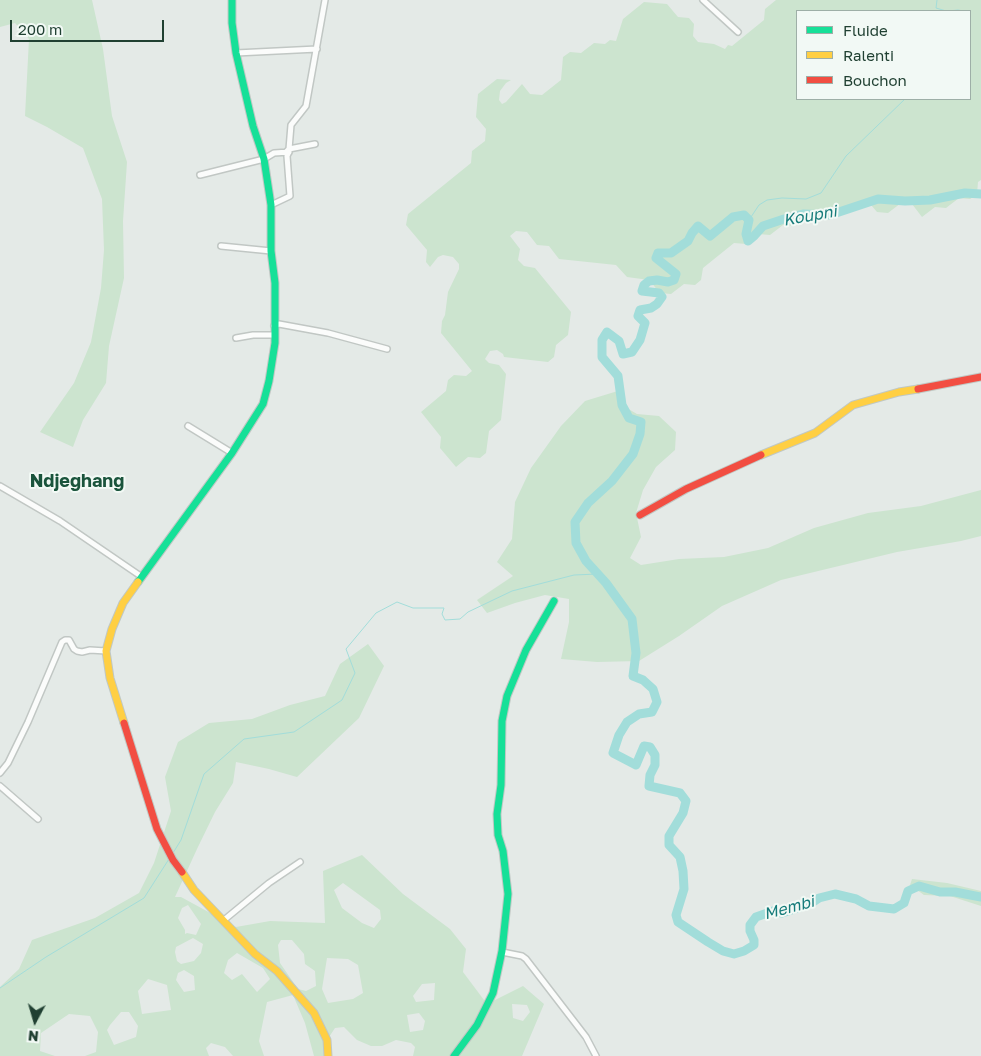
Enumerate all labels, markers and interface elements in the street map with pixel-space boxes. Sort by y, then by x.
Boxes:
scale bar [12,10,166,42]
legend [796,10,971,100]
text: 200 m [18,20,62,38]
text: Fluide [843,21,888,39]
text: Ralenti [843,46,894,64]
text: Bouchon [843,71,907,89]
water label: Koupni [782,202,838,230]
district label: Ndjeghang [30,470,124,492]
water label: Membi [762,892,816,924]
north arrow [10,996,60,1046]
text: N [27,1027,40,1045]

